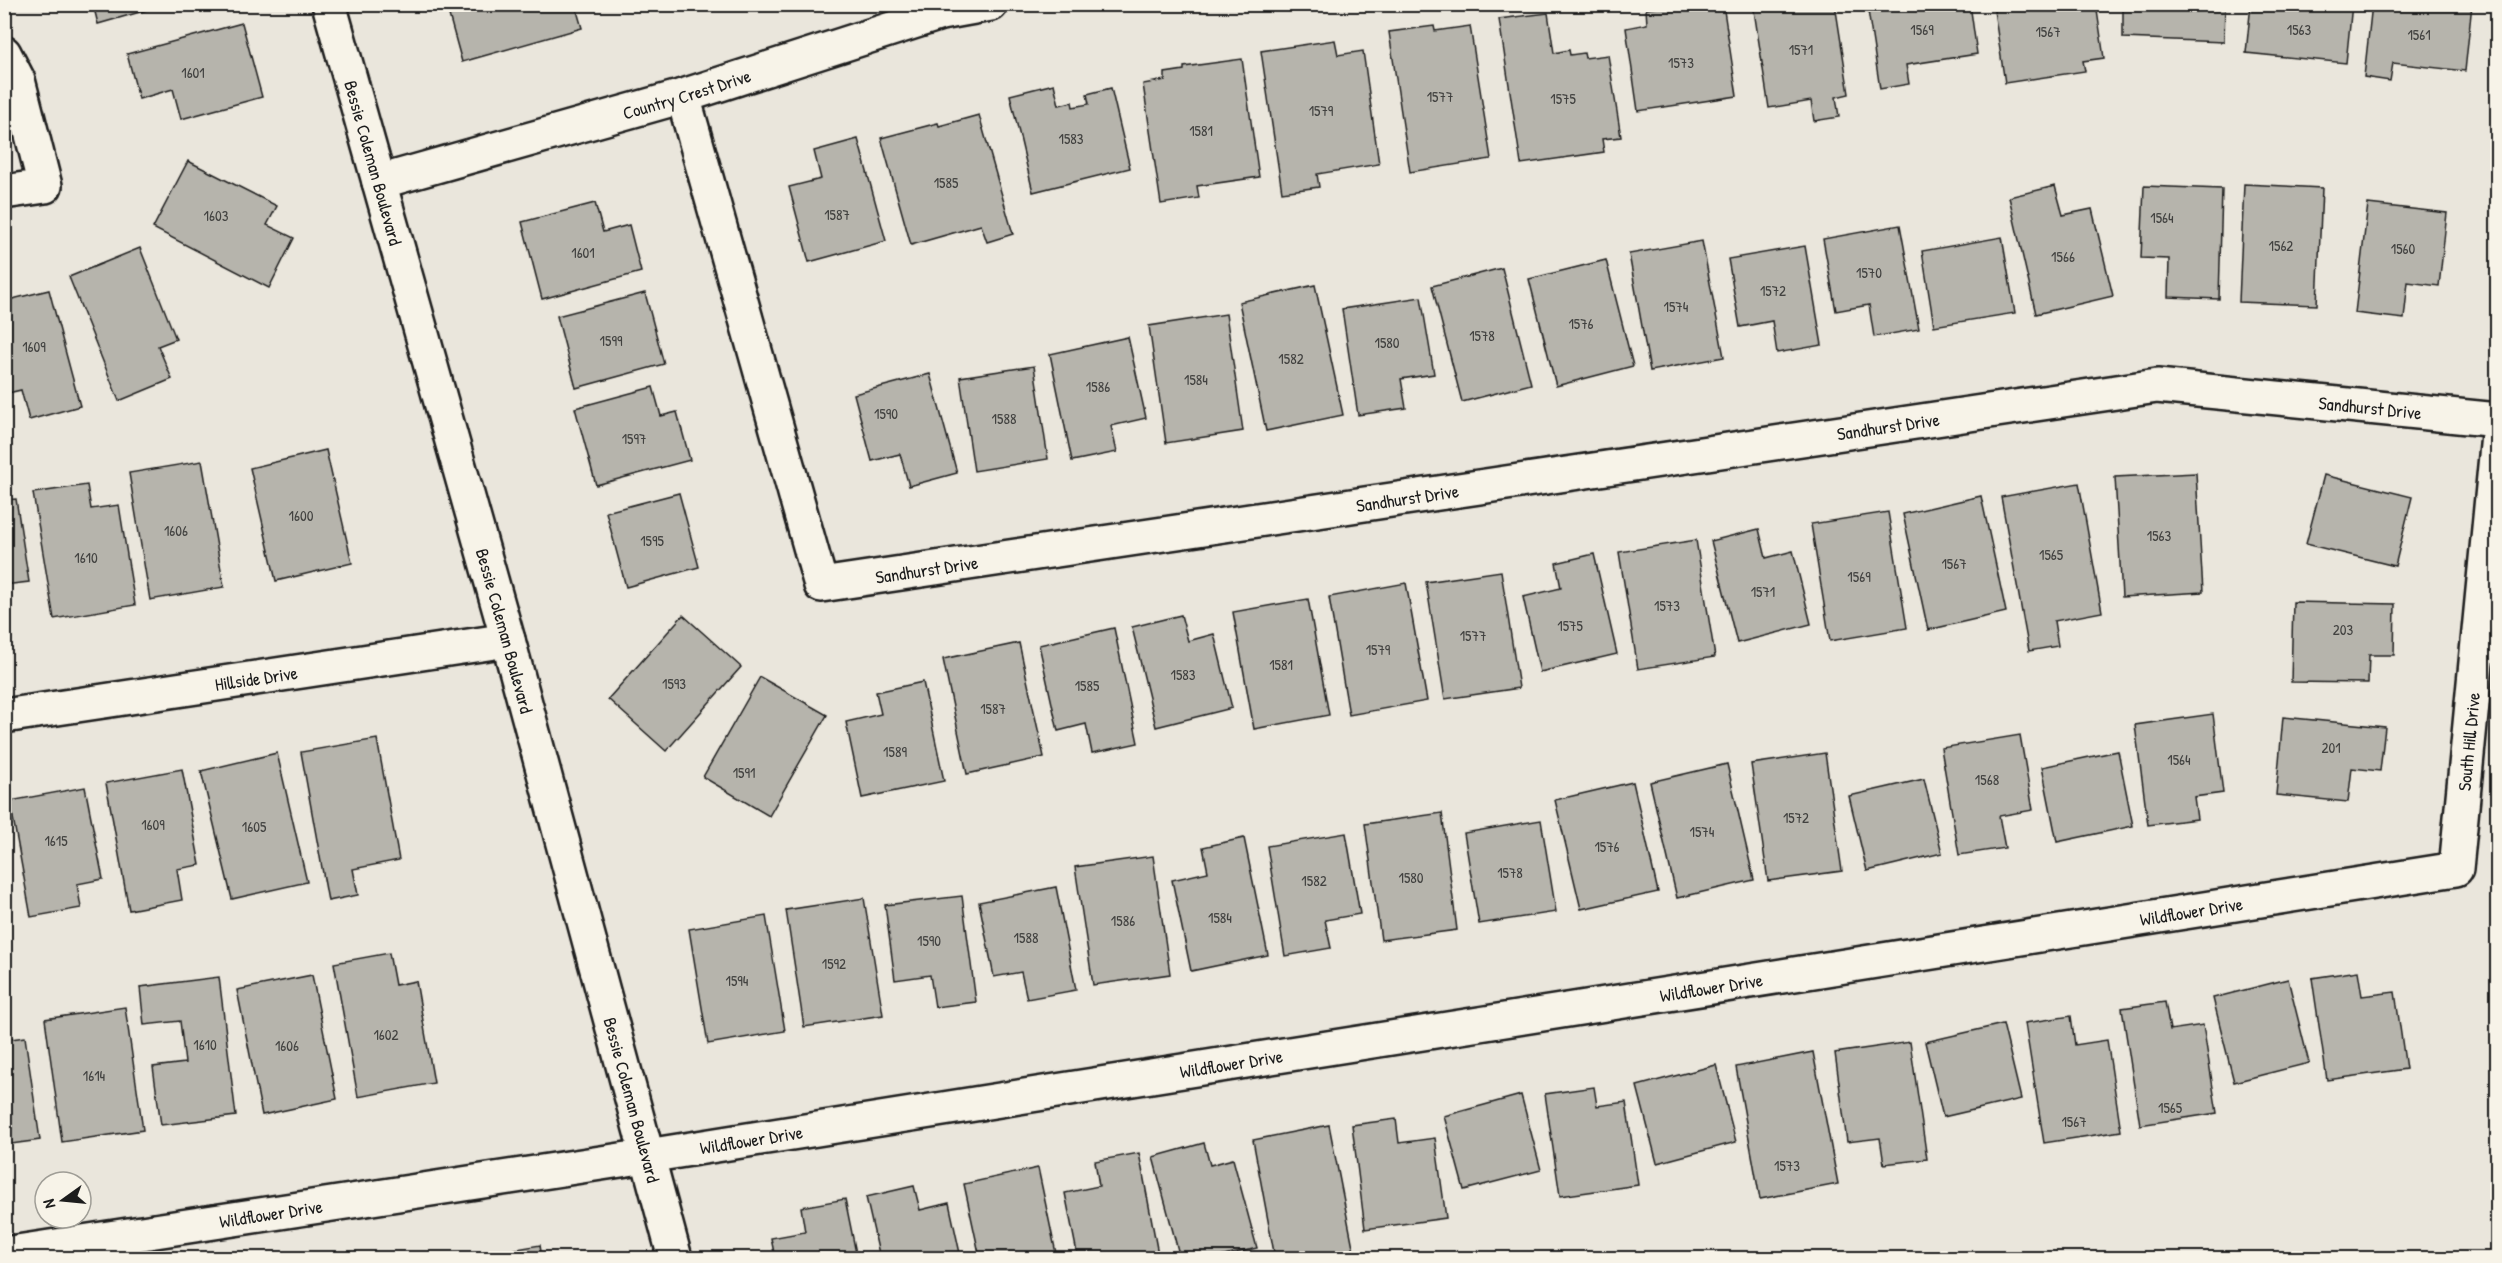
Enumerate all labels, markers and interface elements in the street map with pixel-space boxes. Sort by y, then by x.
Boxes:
house number: 1569 [1910,19,1934,40]
house number: 1563 [2287,19,2312,40]
house number: 1567 [2035,21,2061,42]
house number: 1561 [2407,24,2431,45]
house number: 1571 [1789,39,1813,60]
house number: 1573 [1668,52,1694,73]
house number: 1601 [181,62,205,83]
street label: Country Crest Drive [620,63,754,125]
street label: Bessie Coleman Boulevard [339,78,409,248]
house number: 1577 [1427,86,1453,107]
house number: 1575 [1550,88,1576,109]
house number: 1579 [1309,100,1334,121]
house number: 1581 [1189,120,1213,141]
house number: 1583 [1058,128,1084,149]
house number: 1585 [934,172,959,193]
house number: 1587 [824,204,850,225]
house number: 1603 [204,205,229,226]
house number: 1564 [2150,207,2174,228]
house number: 1562 [2269,235,2293,256]
house number: 1560 [2391,238,2416,259]
house number: 1601 [571,242,595,263]
house number: 1566 [2051,246,2075,267]
house number: 1570 [1856,262,1882,283]
house number: 1572 [1760,280,1786,301]
house number: 1574 [1664,296,1689,317]
house number: 1576 [1568,313,1594,334]
house number: 1578 [1469,325,1495,346]
house number: 1599 [600,330,623,351]
house number: 1580 [1374,332,1400,353]
house number: 1609 [22,336,46,357]
house number: 1582 [1278,348,1304,369]
house number: 1584 [1184,369,1208,390]
house number: 1586 [1086,376,1110,397]
street label: Sandhurst Drive [2317,390,2423,425]
house number: 1590 [874,403,898,424]
street label: Sandhurst Drive [1835,406,1941,446]
house number: 1588 [992,408,1016,429]
house number: 1597 [622,428,646,449]
street label: Sandhurst Drive [1354,478,1460,518]
house number: 1600 [289,505,314,526]
house number: 1606 [164,520,188,541]
house number: 1563 [2147,525,2172,546]
house number: 1595 [640,530,664,551]
house number: 1565 [2039,544,2064,565]
street label: Bessie Coleman Boulevard [470,545,540,716]
house number: 1610 [74,547,98,568]
street label: Sandhurst Drive [874,549,980,589]
house number: 1567 [1941,553,1967,574]
house number: 1569 [1847,566,1871,587]
house number: 1571 [1751,581,1775,602]
house number: 1573 [1654,595,1680,616]
house number: 1575 [1557,615,1583,636]
house number: 203 [2333,619,2354,640]
house number: 1577 [1460,625,1486,646]
house number: 1579 [1366,639,1391,660]
house number: 1581 [1269,654,1293,675]
street label: Hillside Drive [213,659,299,697]
house number: 1583 [1170,664,1196,685]
house number: 1593 [662,673,686,694]
house number: 1585 [1075,675,1100,696]
street label: South Hill Drive [2451,691,2486,792]
house number: 1587 [980,698,1006,719]
house number: 201 [2321,737,2341,758]
house number: 1589 [883,741,907,762]
house number: 1564 [2167,749,2191,770]
house number: 1591 [733,762,755,783]
house number: 1568 [1975,769,1999,790]
house number: 1572 [1783,807,1809,828]
house number: 1609 [141,814,165,835]
house number: 1605 [242,816,267,837]
house number: 1574 [1690,821,1715,842]
house number: 1615 [44,830,68,851]
house number: 1576 [1594,836,1620,857]
house number: 1578 [1497,862,1523,883]
house number: 1580 [1398,867,1424,888]
house number: 1582 [1301,870,1327,891]
street label: Wildflower Drive [2138,891,2245,931]
house number: 1584 [1208,907,1232,928]
house number: 1586 [1111,910,1135,931]
house number: 1588 [1014,927,1038,948]
house number: 1590 [917,930,941,951]
house number: 1592 [822,953,846,974]
street label: Wildflower Drive [1658,967,1765,1008]
house number: 1594 [726,970,749,991]
street label: Bessie Coleman Boulevard [598,1014,666,1185]
house number: 1602 [373,1024,399,1045]
house number: 1610 [193,1034,217,1055]
house number: 1606 [275,1035,299,1056]
street label: Wildflower Drive [1178,1043,1285,1084]
house number: 1614 [83,1065,106,1086]
house number: 1565 [2158,1097,2183,1118]
house number: 1567 [2061,1111,2087,1132]
street label: Wildflower Drive [698,1119,805,1160]
house number: 1573 [1774,1155,1800,1176]
north arrow [33,1170,93,1230]
street label: Wildflower Drive [218,1193,324,1234]
text: N [37,1196,60,1211]

